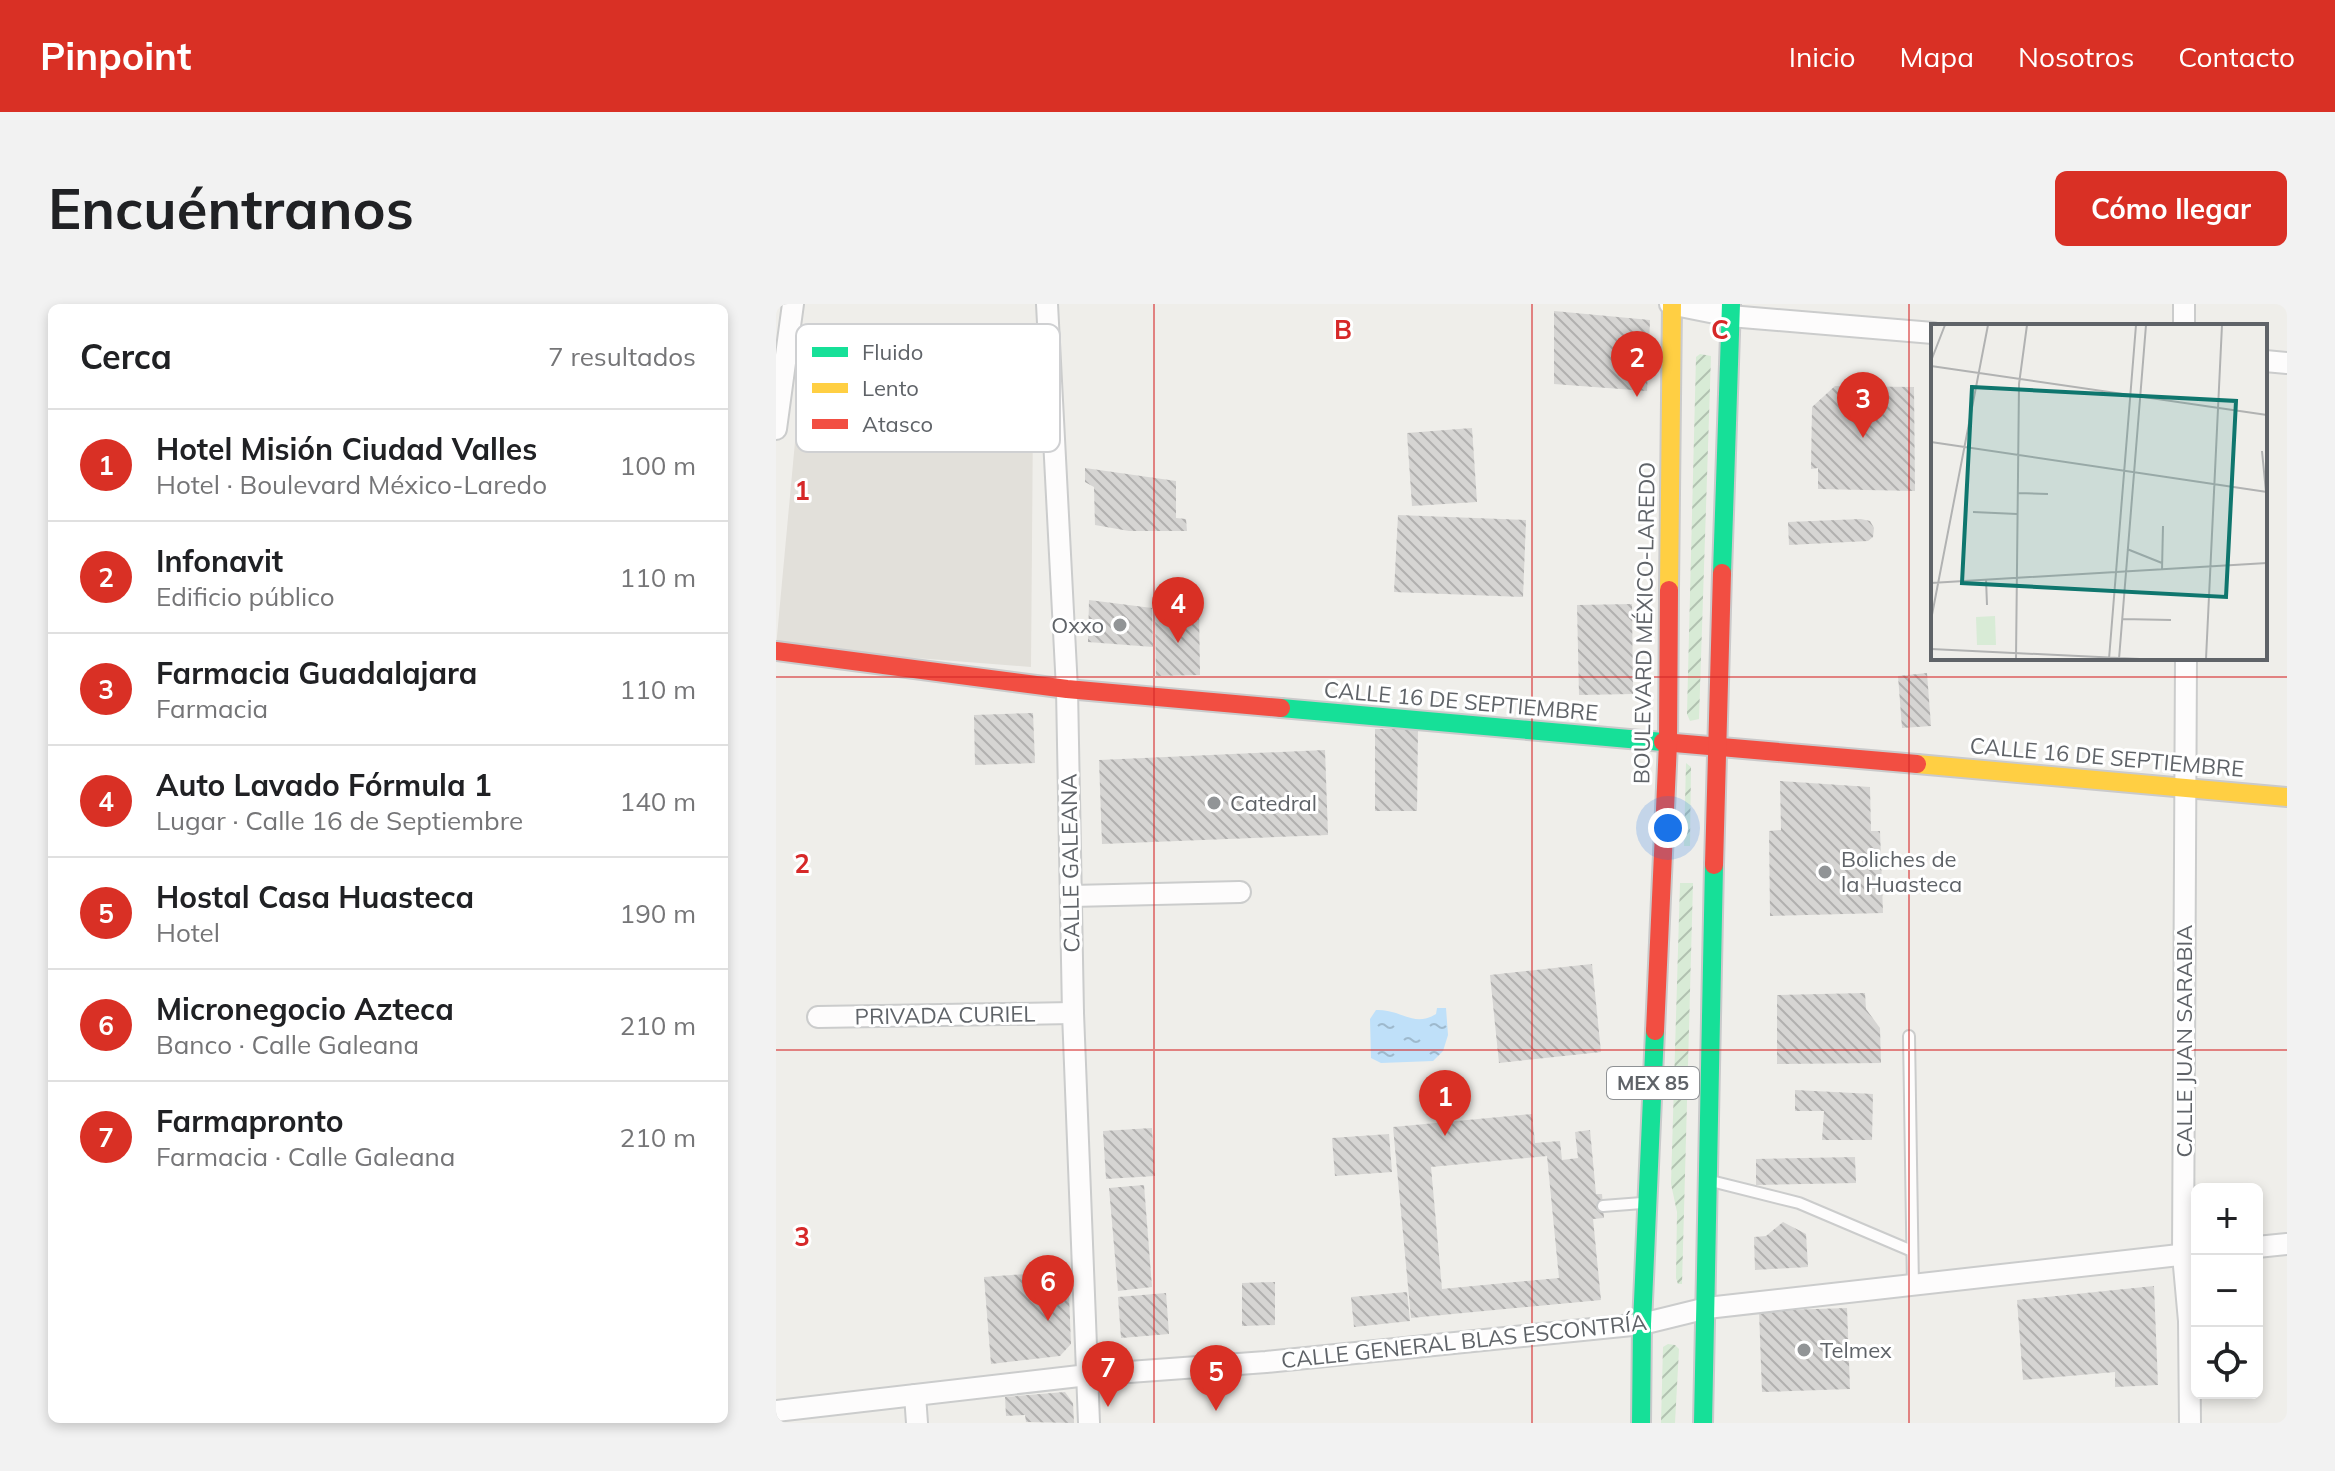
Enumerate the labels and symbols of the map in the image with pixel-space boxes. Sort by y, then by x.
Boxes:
text: B [1334,313,1352,346]
text: C [1711,313,1729,346]
legend [796,324,1060,452]
inset map [1931,324,2267,660]
pin: 2 [1611,331,1663,397]
text: Fluido [862,338,923,366]
pin: 3 [1837,372,1889,438]
text: Lento [862,374,919,402]
text: Atasco [862,410,933,438]
street label: BOULEVARD MÉXICO-LAREDO [1627,462,1661,784]
text: 1 [794,474,810,507]
pin: 4 [1152,577,1204,643]
place label: Oxxo [1051,611,1104,639]
marker: Oxxo [1111,616,1129,634]
street label: CALLE 16 DE SEPTIEMBRE [1323,675,1599,727]
street label: CALLE 16 DE SEPTIEMBRE [1969,731,2245,783]
street label: CALLE GALEANA [1054,773,1086,953]
place label: Catedral [1230,789,1317,817]
marker: Catedral [1205,794,1223,812]
your location [1648,808,1688,848]
place label: Boliches de la Huasteca [1841,845,1962,898]
text: 2 [794,847,810,880]
marker: Boliches de la Huasteca [1816,863,1834,881]
street label: CALLE JUAN SARABIA [2170,925,2198,1157]
street label: PRIVADA CURIEL [854,999,1036,1031]
road number: MEX 85 [1607,1067,1699,1099]
pin: 1 [1419,1070,1471,1136]
text: 3 [794,1220,810,1253]
pin: 6 [1022,1255,1074,1321]
street label: CALLE GENERAL BLAS ESCONTRÍA [1280,1308,1648,1374]
place label: Telmex [1820,1336,1892,1364]
pin: 7 [1082,1341,1134,1407]
marker: Telmex [1795,1341,1813,1359]
pin: 5 [1190,1345,1242,1411]

